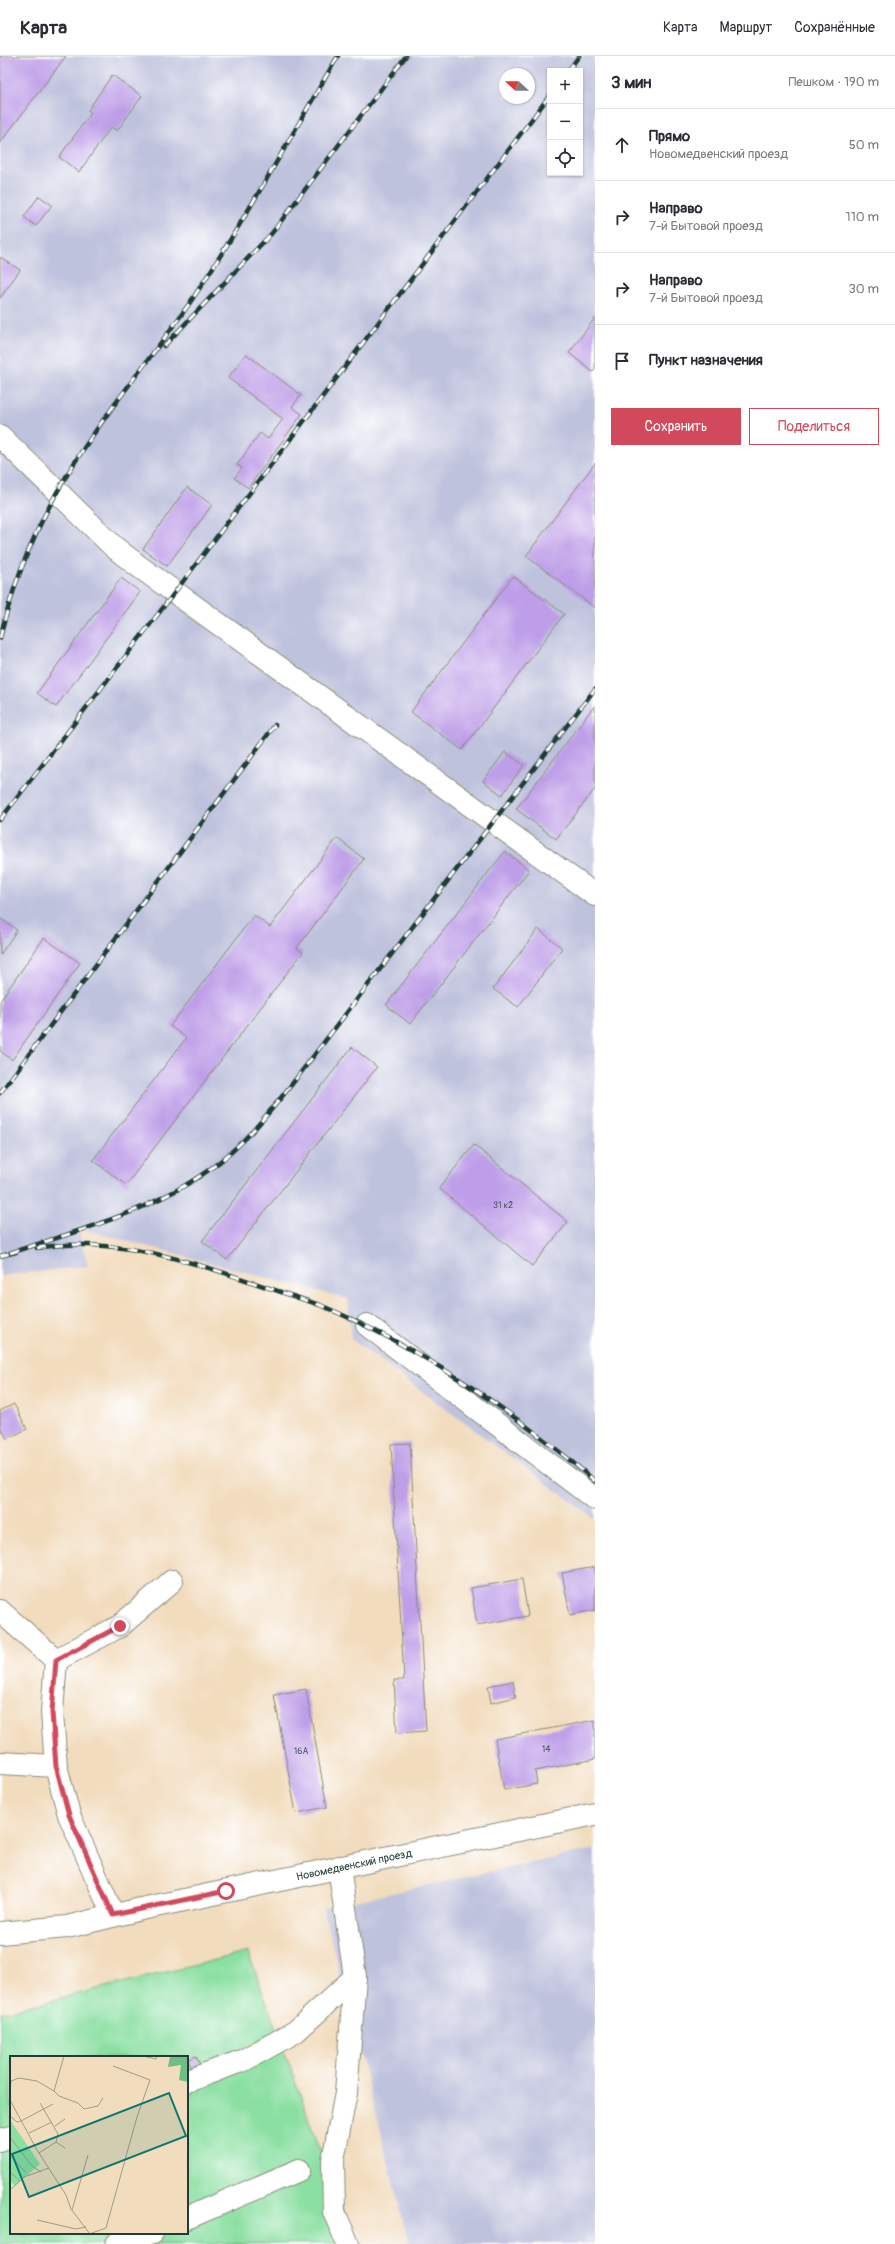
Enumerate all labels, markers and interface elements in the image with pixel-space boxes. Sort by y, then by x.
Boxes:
text: Карта [20,16,67,40]
text: Карта [663,19,698,36]
text: Маршрут [720,19,772,36]
text: Сохранённые [794,19,875,36]
north arrow [499,68,535,104]
map controls [547,68,583,176]
button: + [547,68,583,104]
text: 3 мин [611,72,651,93]
text: Пешком · 190 m [788,74,879,90]
button: − [547,104,583,140]
text: Прямо [649,127,690,146]
icon: ahead [611,134,633,156]
text: 50 m [849,137,879,153]
button: locate [547,140,583,176]
text: Новомедвенский проезд [649,146,788,162]
text: Направо [649,199,703,218]
icon: right [611,206,633,228]
text: 110 m [846,209,879,225]
text: 7-й Бытовой проезд [649,218,763,234]
text: Направо [649,271,703,290]
icon: right [611,278,633,300]
text: 30 m [849,281,879,297]
text: 7-й Бытовой проезд [649,290,763,306]
icon: arrive [611,350,633,372]
text: Пункт назначения [649,351,763,370]
button: Сохранить [611,408,741,445]
button: Поделиться [749,408,879,445]
house number: 31 к2 [493,1200,513,1211]
route end [111,1617,129,1635]
house number: 14 [542,1744,551,1755]
house number: 16А [294,1746,308,1757]
street label: Новомедвенский проезд [295,1846,413,1883]
route start [217,1882,235,1900]
inset map [10,2056,188,2234]

